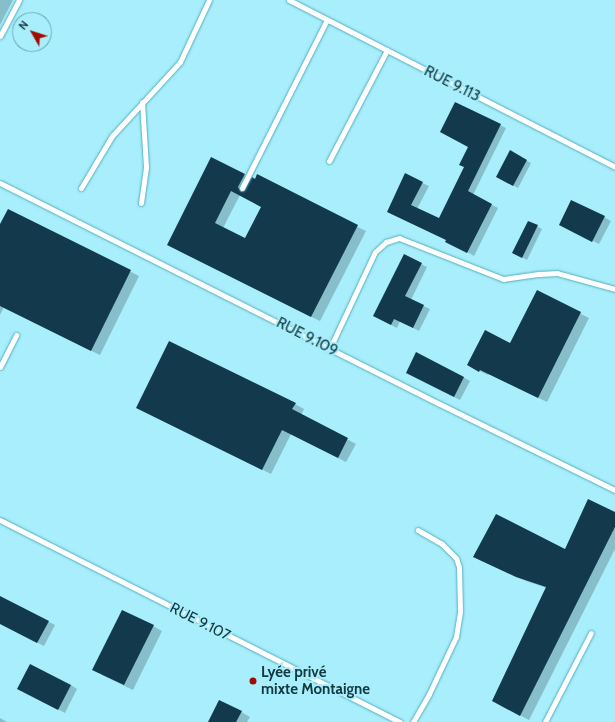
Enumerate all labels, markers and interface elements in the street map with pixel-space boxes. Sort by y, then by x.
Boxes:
north arrow [12,12,52,52]
text: N [16,18,31,33]
street label: RUE 9.113 [421,62,483,106]
street label: RUE 9.109 [273,314,341,360]
street label: RUE 9.107 [167,599,233,645]
place label: Lyée privé mixte Montaigne [261,663,370,698]
marker: Lyée privé mixte Montaigne [248,676,258,686]

